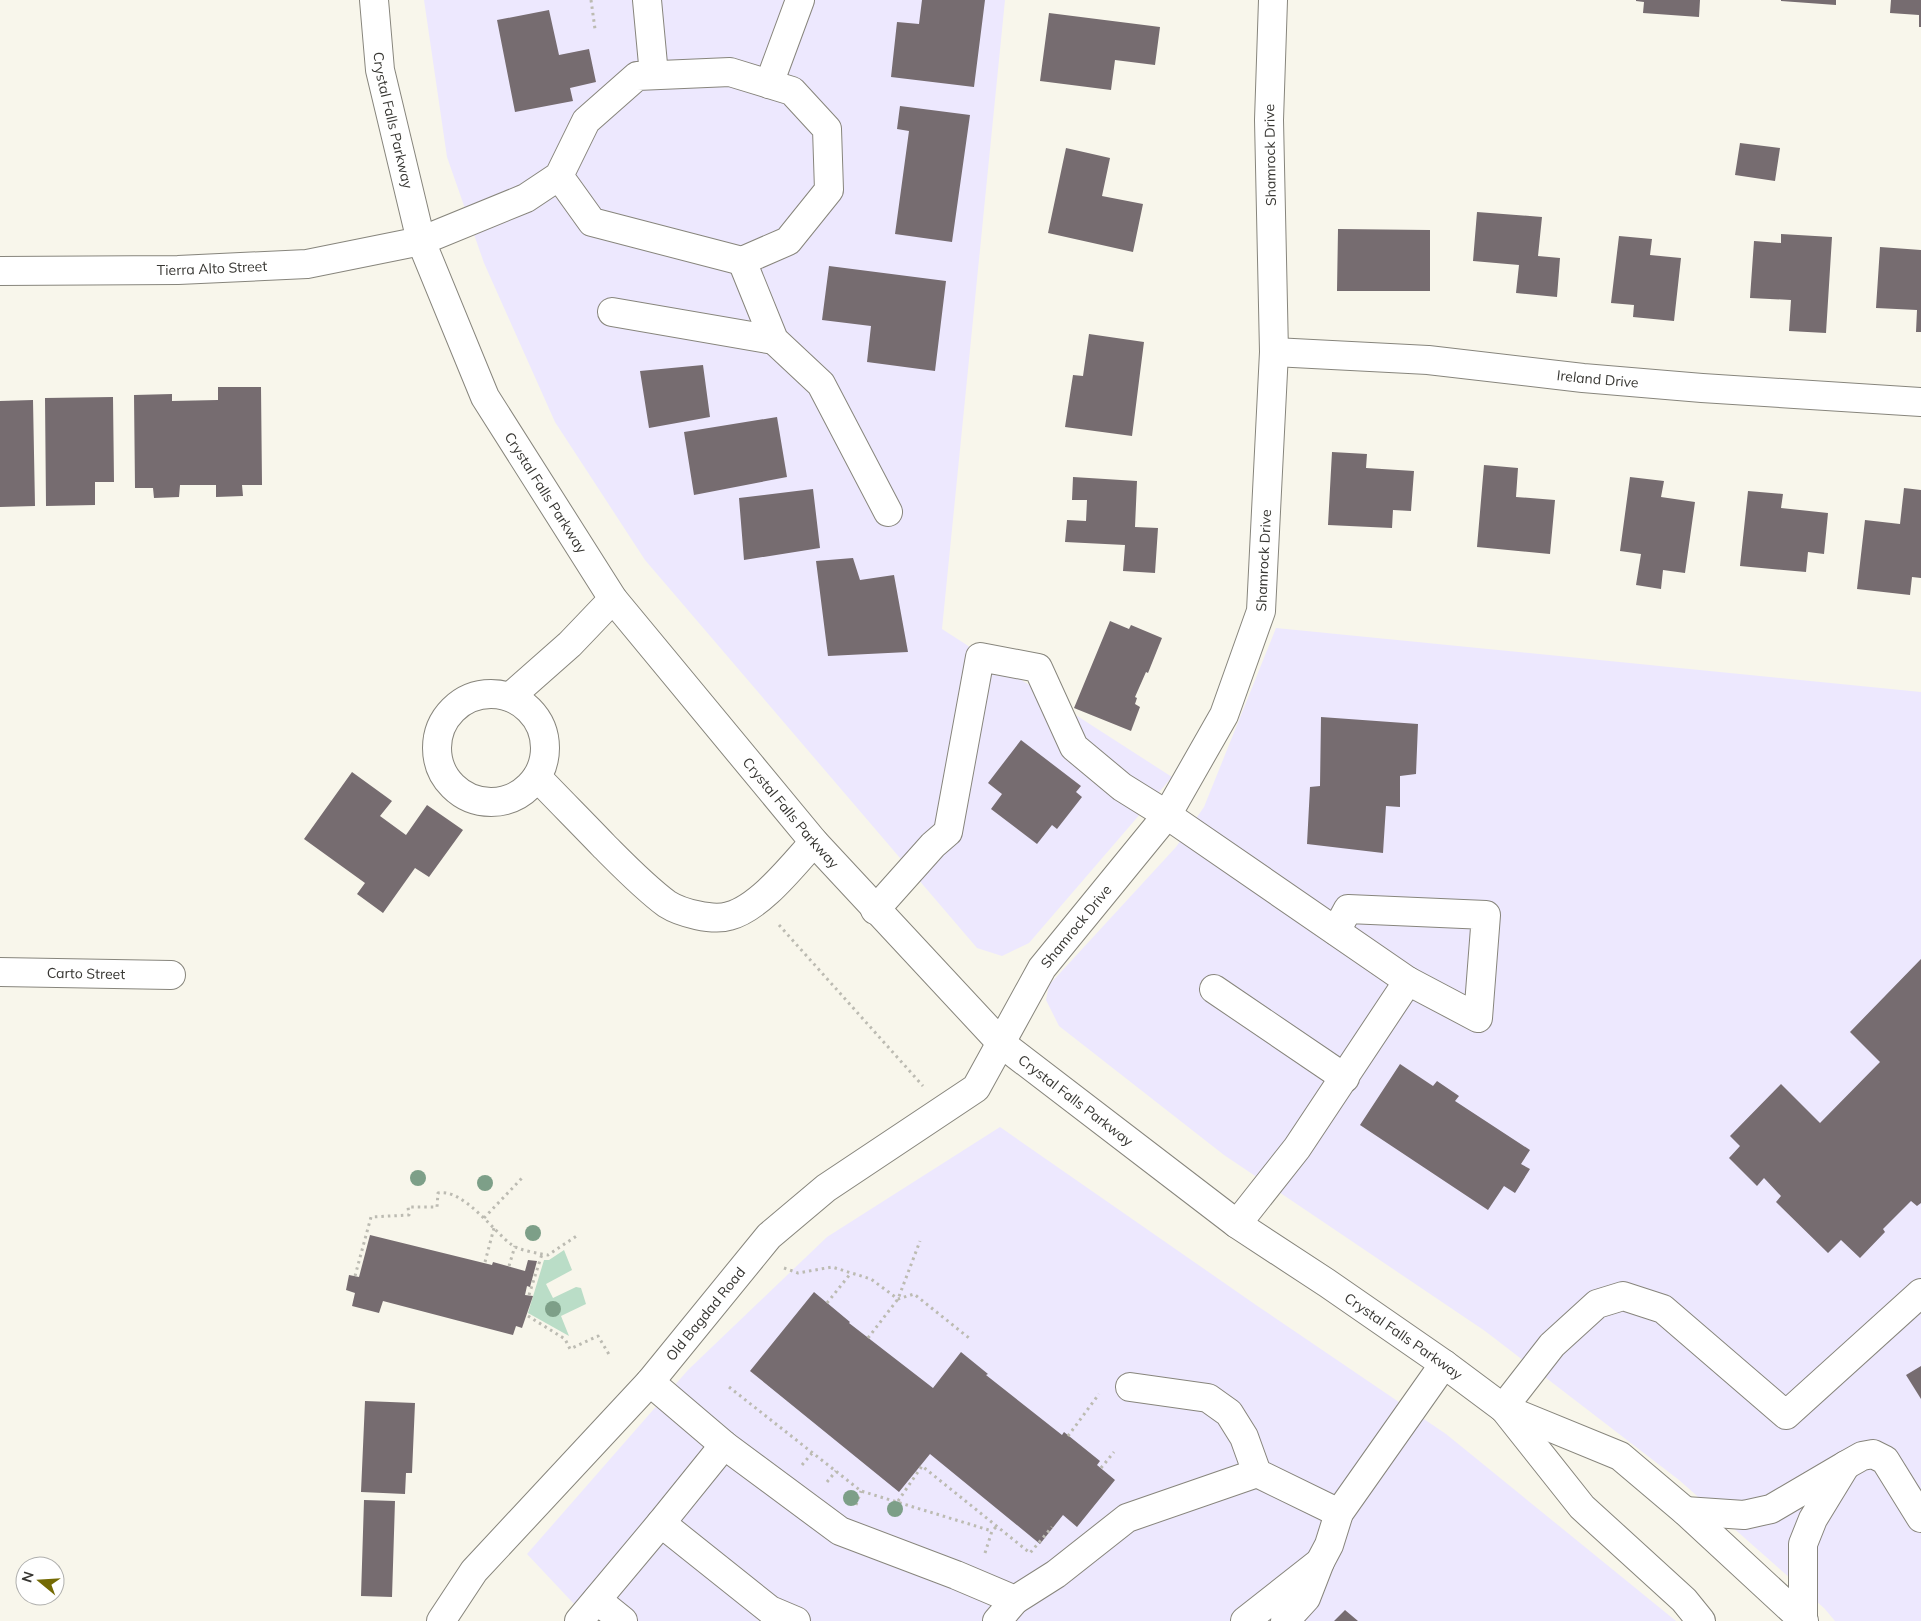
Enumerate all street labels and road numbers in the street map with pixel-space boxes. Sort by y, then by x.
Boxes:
street label: Crystal Falls Parkway [369,51,417,191]
street label: Shamrock Drive [1260,104,1280,206]
street label: Tierra Alto Street [157,257,268,279]
street label: Ireland Drive [1556,366,1639,392]
street label: Crystal Falls Parkway [501,429,591,557]
street label: Shamrock Drive [1252,509,1275,612]
street label: Crystal Falls Parkway [739,754,843,873]
street label: Shamrock Drive [1037,881,1115,972]
street label: Carto Street [47,964,125,983]
street label: Crystal Falls Parkway [1015,1051,1137,1150]
street label: Old Bagdad Road [662,1263,749,1364]
street label: Crystal Falls Parkway [1341,1289,1467,1384]

